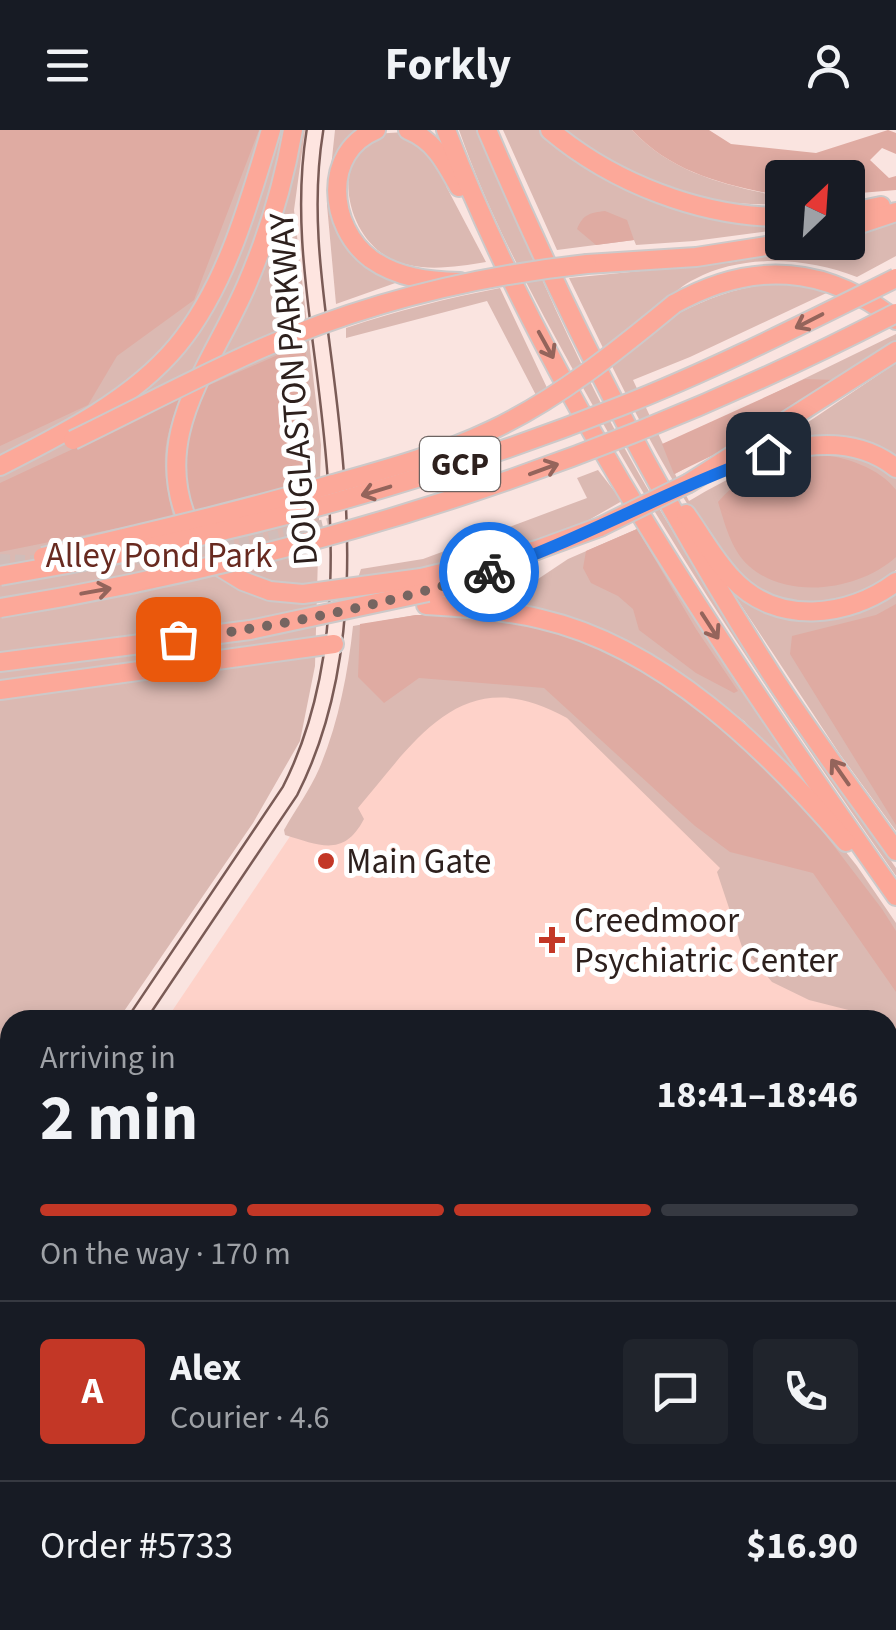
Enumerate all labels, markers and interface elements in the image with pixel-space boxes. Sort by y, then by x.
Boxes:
text: Forkly [385,33,511,97]
icon: menu [40,38,95,93]
icon: person [801,38,856,93]
north arrow [765,160,865,260]
map controls [765,160,865,260]
street label: DOUGLASTON PARKWAY [257,210,331,567]
one-way arrow [794,313,824,332]
one-way arrow [536,330,556,360]
pin [726,412,811,497]
icon: home [741,427,796,482]
road number: GCP [420,437,500,491]
one-way arrow [528,459,559,477]
one-way arrow [361,483,393,501]
courier [439,522,539,622]
park label: Alley Pond Park [46,531,273,581]
icon: bike [462,545,517,600]
one-way arrow [79,581,112,600]
pin [136,597,221,682]
one-way arrow [699,611,720,640]
icon: bag [151,612,206,667]
one-way arrow [830,758,851,786]
place label: Main Gate [346,837,491,887]
marker: Main Gate [315,850,337,872]
place label: Creedmoor Psychiatric Center [574,896,839,986]
marker: Creedmoor Psychiatric Center [539,927,565,953]
text: Arriving in [40,1035,176,1081]
text: 18:41–18:46 [656,1068,858,1122]
text: 2 min [40,1072,198,1165]
text: On the way · 170 m [40,1231,291,1277]
button: chat [623,1339,728,1444]
button: phone [753,1339,858,1444]
text: Alex [170,1341,241,1395]
text: A [82,1364,103,1418]
text: Courier · 4.6 [170,1395,330,1441]
text: Order #5733 [40,1519,233,1573]
text: $16.90 [746,1519,858,1573]

